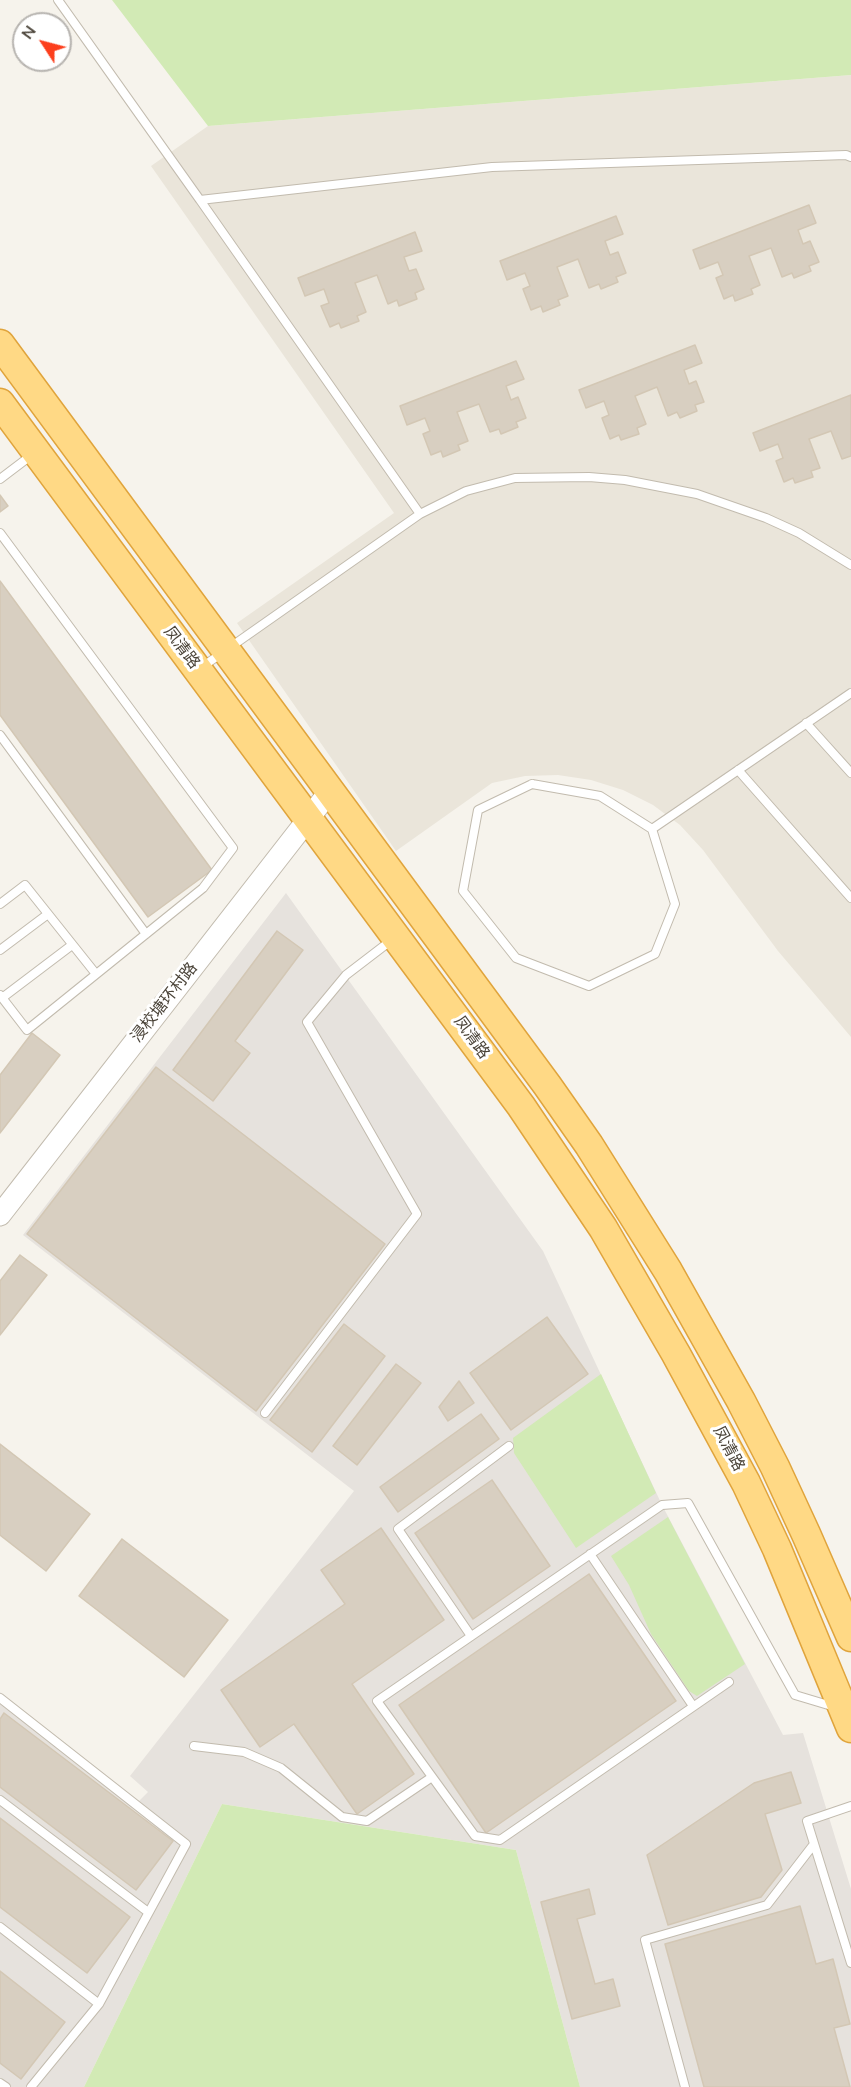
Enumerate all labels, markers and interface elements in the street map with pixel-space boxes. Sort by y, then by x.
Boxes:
north arrow [12,12,72,72]
text: N [17,21,41,44]
street label: 凤清路 [159,623,203,673]
street label: 浸校塘环村路 [128,959,202,1047]
street label: 凤清路 [449,1013,493,1063]
street label: 凤清路 [708,1423,748,1475]

